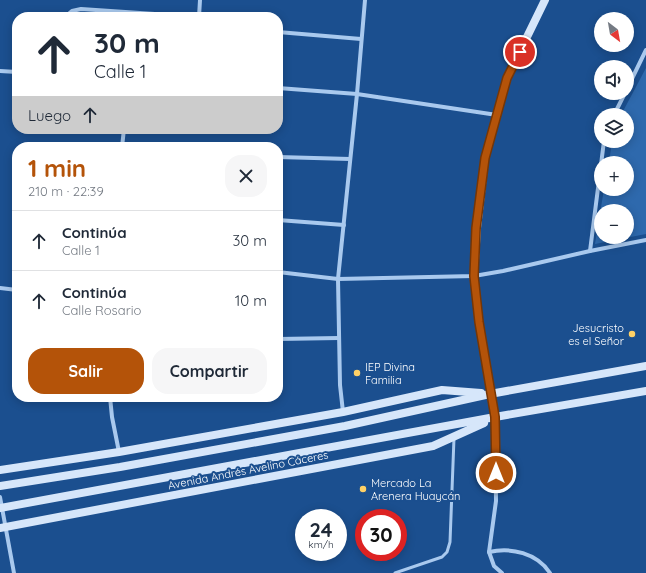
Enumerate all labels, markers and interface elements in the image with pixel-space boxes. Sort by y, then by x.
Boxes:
north arrow [594,12,634,52]
map controls [594,12,634,244]
text: 30 m [94,25,160,60]
icon: ahead [28,28,80,80]
pin [503,35,537,69]
icon: arrive [509,41,531,63]
text: Calle 1 [94,60,147,83]
button: sound [594,60,634,100]
icon: ahead [79,104,101,126]
text: Luego [28,106,71,125]
button: layers [594,108,634,148]
text: 1 min [28,153,86,183]
button: close [225,155,267,197]
button: + [594,156,634,196]
text: 210 m · 22:39 [28,183,104,199]
button: − [594,204,634,244]
text: Continúa [62,223,127,242]
icon: ahead [28,230,50,252]
text: 30 m [232,231,267,250]
text: Calle 1 [62,242,100,258]
text: Continúa [62,283,127,302]
icon: ahead [28,290,50,312]
text: 10 m [235,291,267,310]
text: Calle Rosario [62,302,141,318]
place label: Jesucristo es el Señor [568,321,625,348]
marker: Jesucristo es el Señor [627,329,637,339]
button: Salir [28,348,144,394]
button: Compartir [152,348,267,394]
place label: IEP Divina Familia [365,360,415,387]
marker: IEP Divina Familia [352,368,362,378]
street label: Avenida Andrés Avelino Cáceres [167,448,329,492]
position arrow [475,452,517,494]
place label: Mercado La Arenera Huaycán [371,476,460,503]
marker: Mercado La Arenera Huaycán [358,484,368,494]
speed limit sign: 30 [355,509,407,561]
text: 24 [309,517,333,542]
text: km/h [308,538,334,551]

